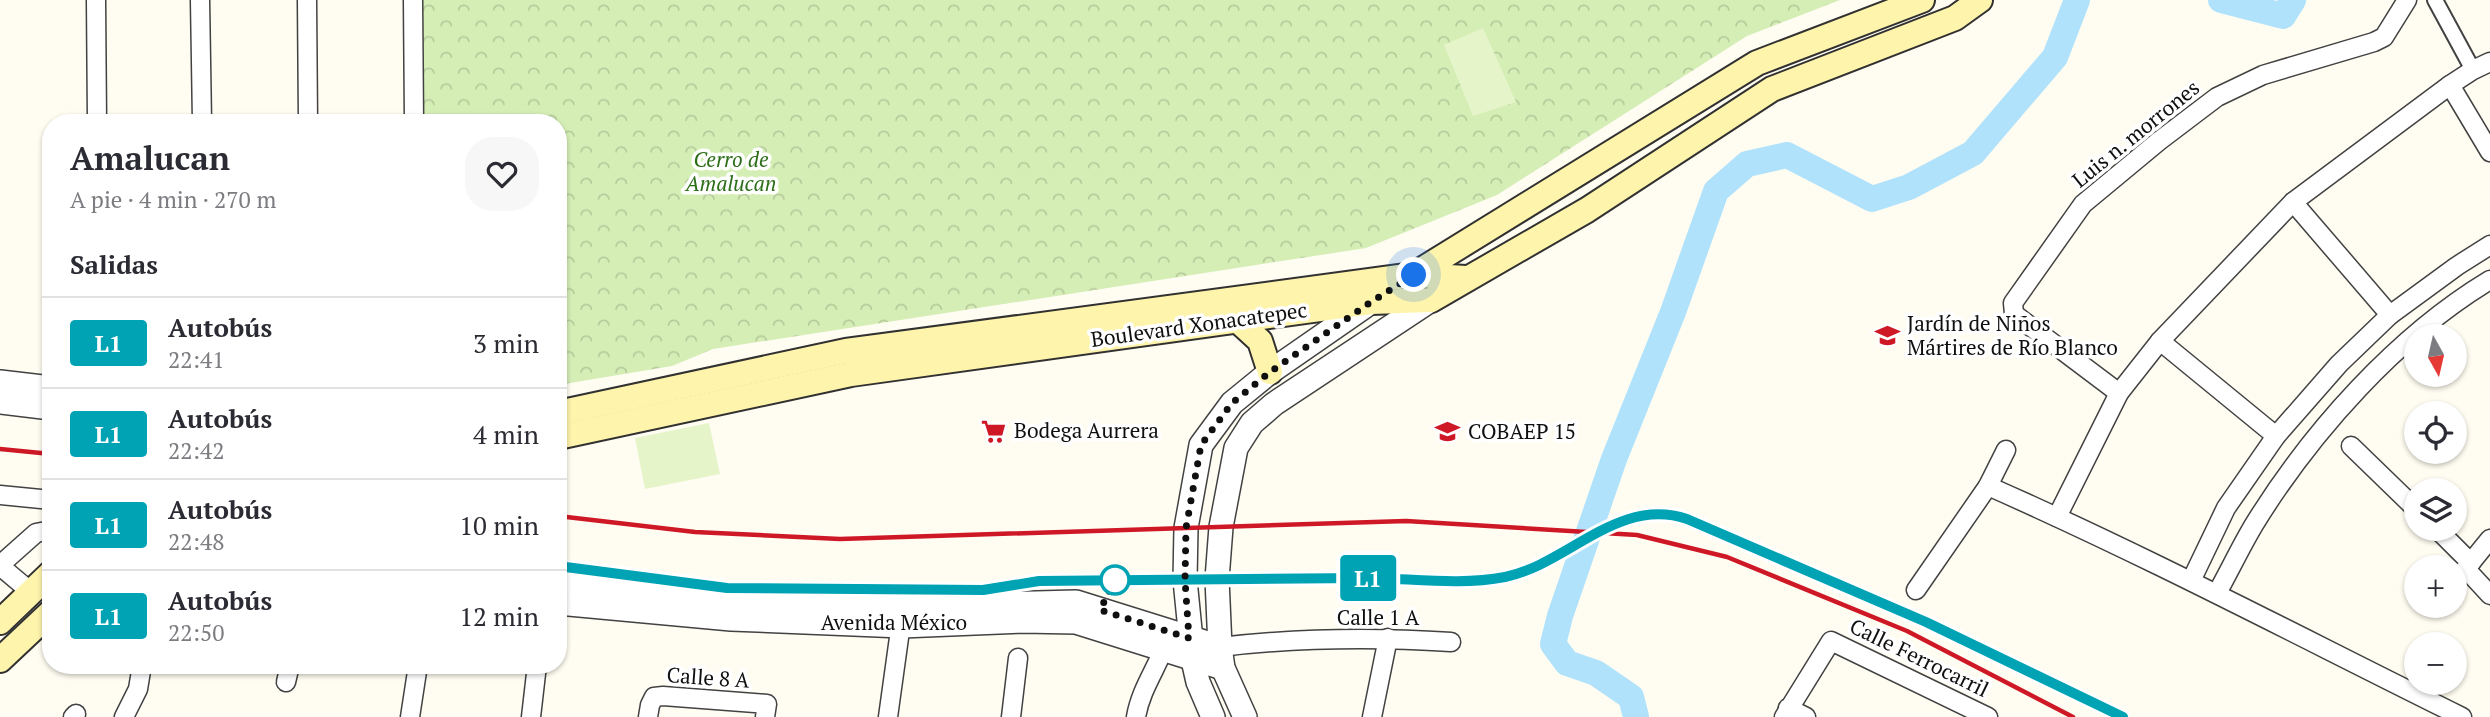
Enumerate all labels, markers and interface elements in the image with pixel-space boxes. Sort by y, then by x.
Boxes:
street label: Luis n. morrones [2066,73,2205,193]
text: Amalucan [70,136,230,179]
button: heart [465,137,539,211]
park label: Cerro de Amalucan [684,145,776,197]
text: A pie · 4 min · 270 m [70,184,276,215]
text: Salidas [70,247,158,281]
your location [1396,257,1431,292]
street label: Boulevard Xonacatepec [1089,295,1309,353]
place label: Jardín de Niños Mártires de Río Blanco [1907,309,2118,361]
text: Autobús [168,310,272,344]
school or university icon: Jardín de Niños Mártires de Río Blanco [1873,322,1901,350]
north arrow [2404,324,2468,387]
map controls [2404,324,2467,695]
text: 3 min [473,326,539,360]
text: L1 [95,327,122,359]
text: 22:41 [168,344,225,375]
text: Autobús [168,401,272,435]
button: locate [2404,401,2467,464]
place label: Bodega Aurrera [1014,416,1159,444]
text: 4 min [473,417,539,451]
supermarket icon: Bodega Aurrera [980,417,1008,445]
place label: COBAEP 15 [1468,417,1576,445]
text: L1 [95,418,122,450]
school or university icon: COBAEP 15 [1434,418,1462,446]
text: 22:42 [168,435,225,466]
button: layers [2404,478,2467,541]
text: Autobús [168,492,272,526]
text: 10 min [459,508,539,542]
text: L1 [95,509,122,541]
text: 22:48 [168,526,225,557]
line badge: L1 [1336,555,1400,601]
button: + [2404,555,2467,618]
text: L1 [1354,562,1382,594]
unlabelled marker [1100,565,1130,595]
text: Autobús [168,583,272,617]
text: 12 min [459,599,539,633]
text: L1 [95,600,122,632]
street label: Calle 1 A [1337,603,1420,631]
street label: Avenida México [821,608,967,636]
street label: Calle Ferrocarril [1845,611,1994,703]
text: 22:50 [168,617,225,648]
button: − [2404,632,2467,695]
street label: Calle 8 A [666,660,751,694]

